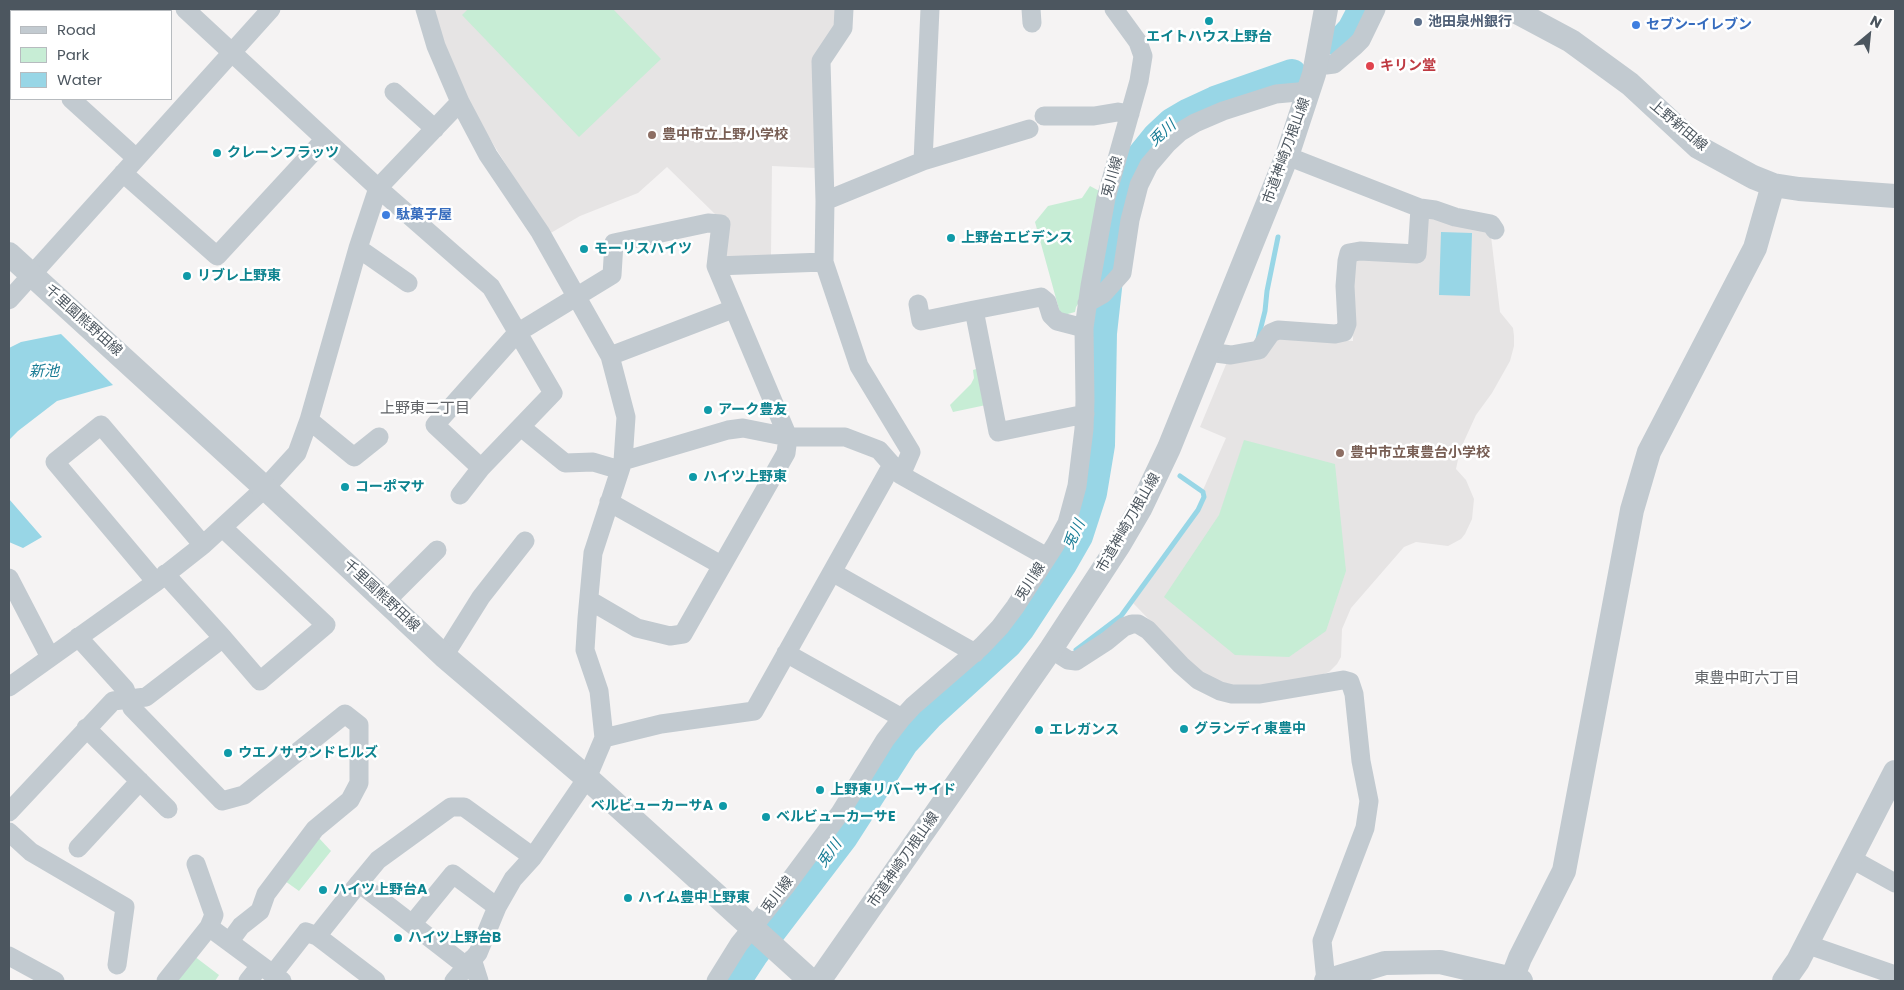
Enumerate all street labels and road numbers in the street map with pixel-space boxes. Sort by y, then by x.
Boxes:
street label: 市道神崎刀根山線 [1260,96,1314,206]
street label: 上野新田線 [1646,97,1710,155]
street label: 兎川線 [1099,154,1127,200]
street label: 千里園熊野田線 [41,282,125,360]
street label: 市道神崎刀根山線 [1094,470,1164,576]
street label: 千里園熊野田線 [339,556,423,636]
street label: 兎川線 [1013,560,1049,604]
street label: 市道神崎刀根山線 [865,809,943,911]
street label: 兎川線 [758,873,798,917]

